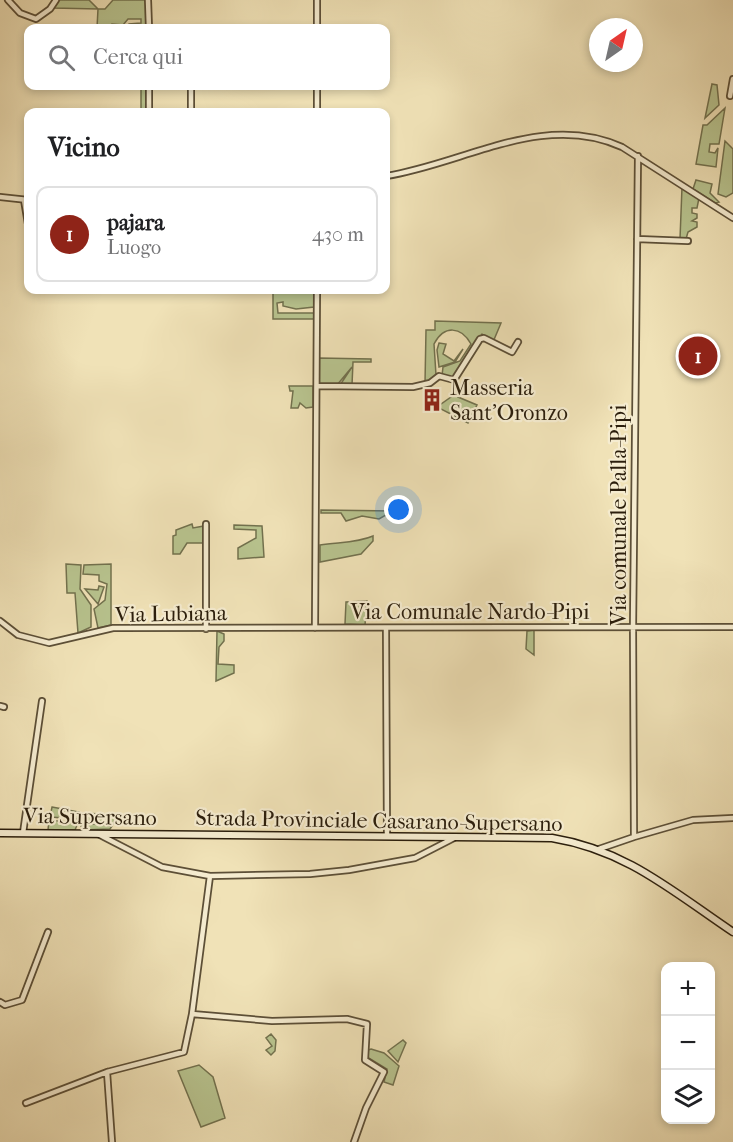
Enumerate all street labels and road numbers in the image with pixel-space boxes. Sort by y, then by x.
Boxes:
street label: Via comunale Palla-Pipi [606,404,632,626]
street label: Via Comunale Nardo-Pipi [350,599,590,625]
street label: Via Lubiana [114,600,228,628]
street label: Via Supersano [22,803,157,831]
street label: Strada Provinciale Casarano-Supersano [195,805,563,837]

